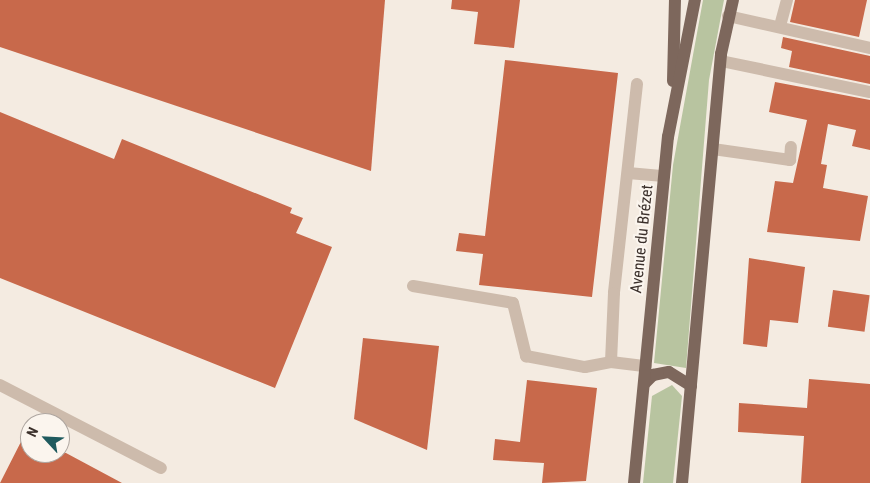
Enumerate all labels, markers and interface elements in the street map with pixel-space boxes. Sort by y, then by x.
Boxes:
street label: Avenue du Brézet [627,184,657,294]
north arrow [20,413,70,463]
text: N [23,425,41,439]

